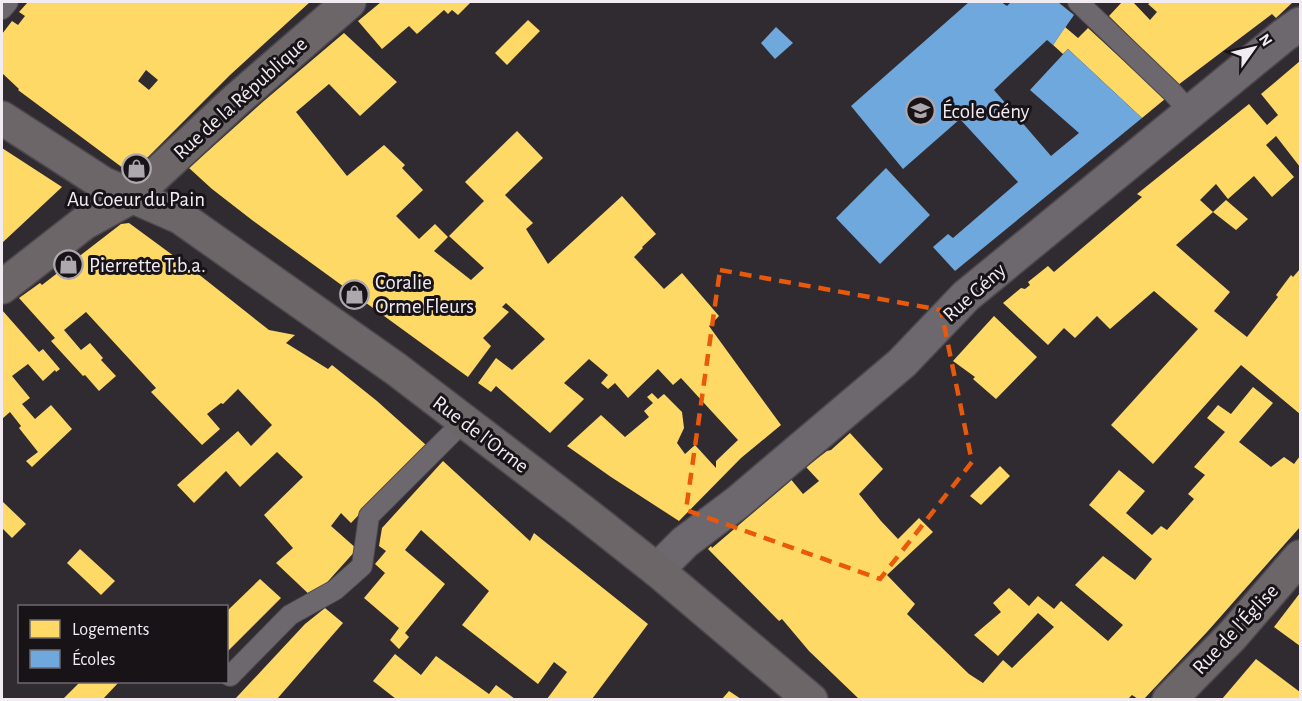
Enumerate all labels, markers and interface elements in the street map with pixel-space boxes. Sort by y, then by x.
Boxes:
north arrow [1224,18,1284,78]
text: N [1256,31,1275,49]
street label: Rue de la République [170,33,311,164]
school or university icon: École Gény [905,95,937,127]
place label: École Gény [942,99,1030,122]
shop icon: Au Coeur du Pain [120,152,152,184]
place label: Au Coeur du Pain [67,189,205,210]
shop icon: Pierrette T.b.a. [52,249,84,281]
place label: Pierrette T.b.a. [89,255,206,276]
street label: Rue Gény [939,259,1010,326]
place label: Coralie Orme Fleurs [375,272,474,317]
shop icon: Coralie Orme Fleurs [338,278,370,310]
street label: Rue de l'Orme [429,392,533,477]
street label: Rue de l'Église [1187,579,1282,679]
legend [18,605,228,683]
text: Logements [72,621,150,639]
text: Écoles [72,648,115,669]

